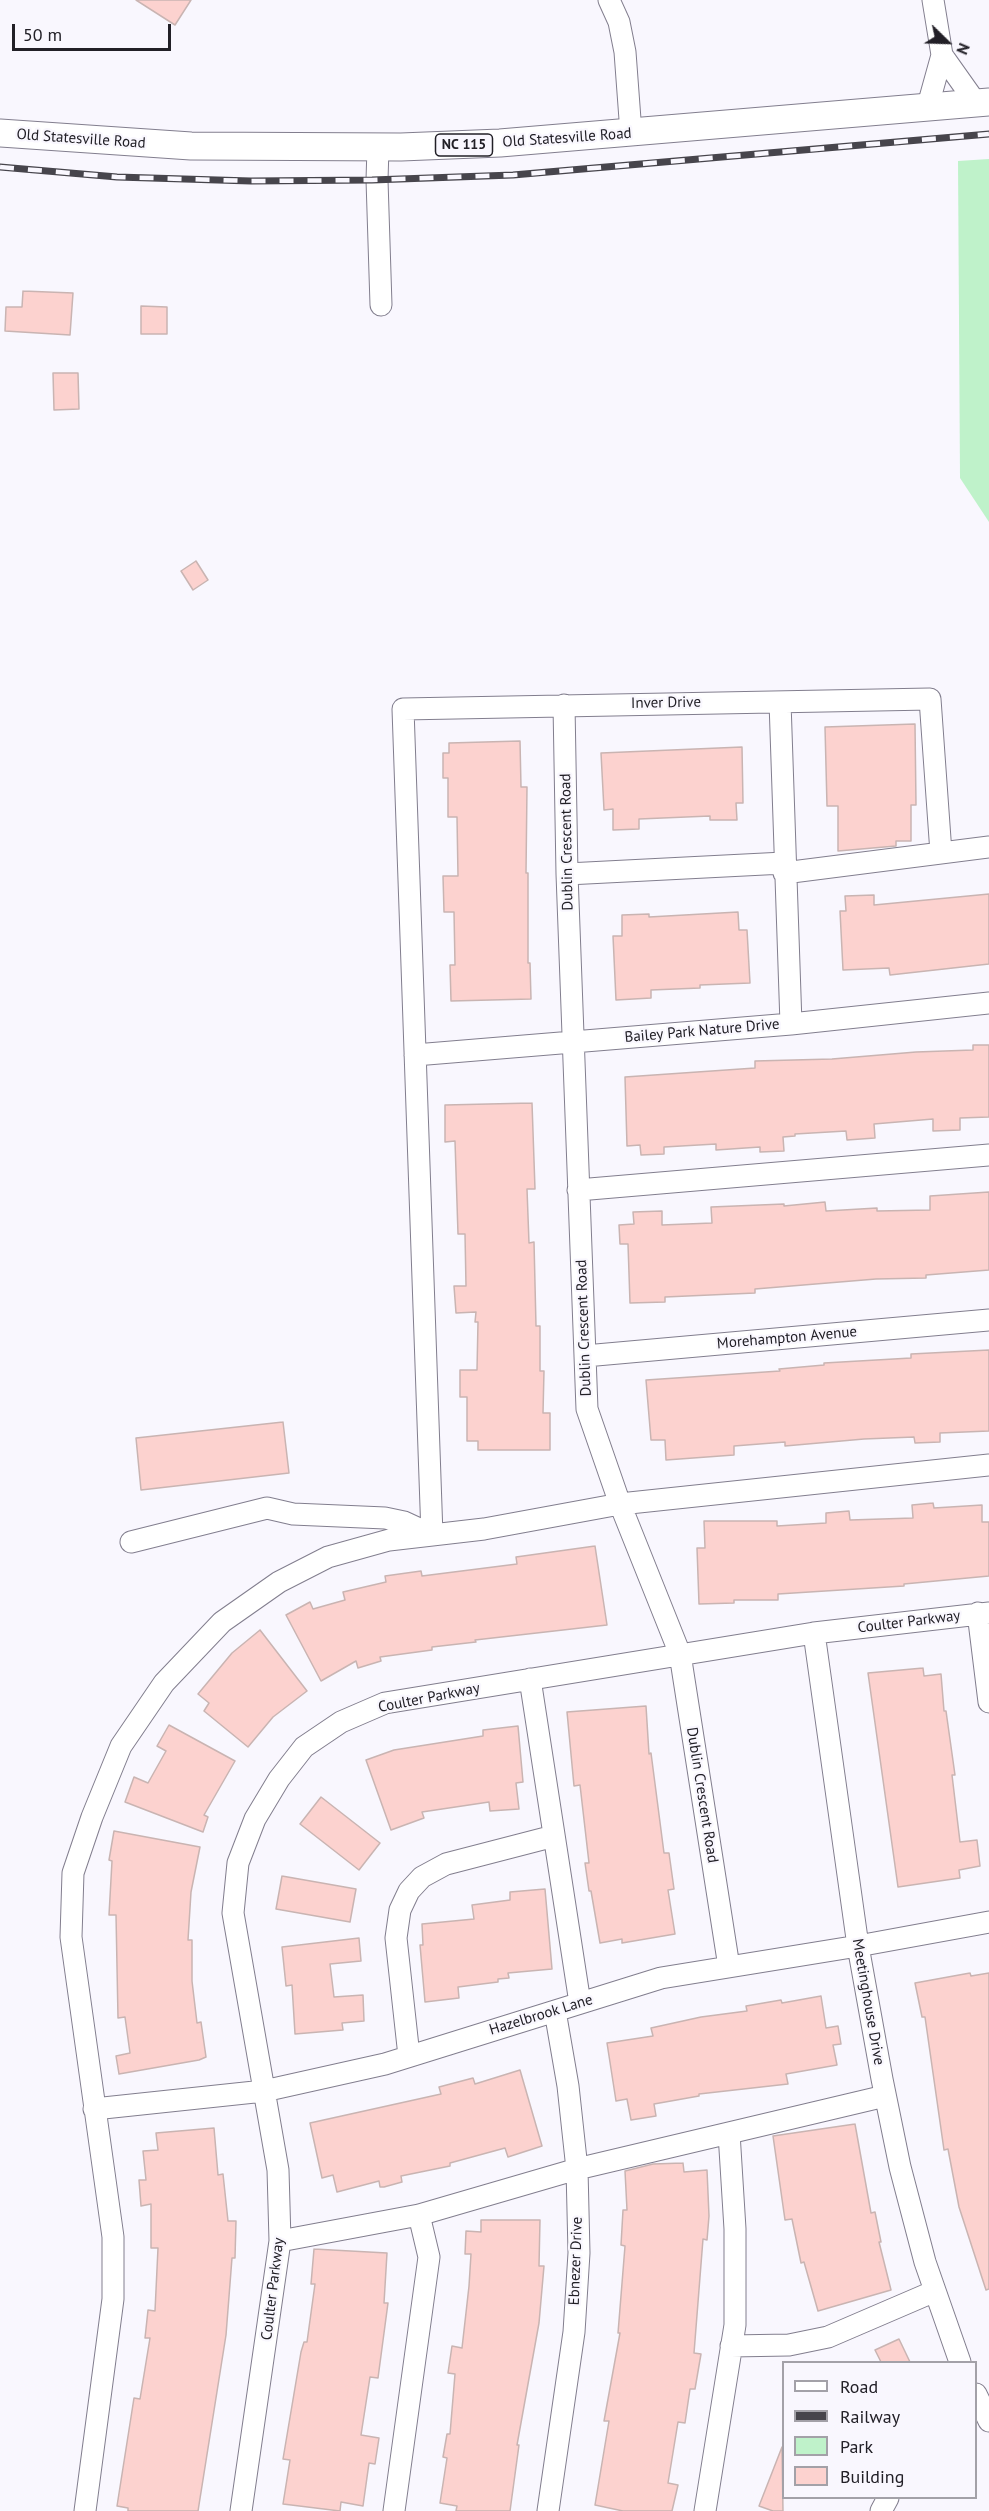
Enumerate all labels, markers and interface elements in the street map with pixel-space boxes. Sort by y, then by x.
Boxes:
scale bar [15,12,174,50]
north arrow [917,12,977,72]
text: 50 m [23,23,62,46]
text: N [952,40,975,58]
street label: Old Statesville Road [502,125,632,151]
street label: Old Statesville Road [16,126,146,152]
road number: NC 115 [436,134,492,156]
street label: Inver Drive [631,693,701,713]
street label: Dublin Crescent Road [557,773,577,911]
street label: Bailey Park Nature Drive [624,1015,780,1047]
street label: Dublin Crescent Road [573,1259,595,1397]
street label: Morehampton Avenue [716,1323,858,1353]
street label: Coulter Parkway [857,1607,961,1637]
street label: Coulter Parkway [377,1679,481,1717]
street label: Dublin Crescent Road [682,1726,722,1864]
street label: Meetinghouse Drive [848,1937,888,2067]
street label: Hazelbrook Lane [487,1991,595,2039]
street label: Ebnezer Drive [565,2216,587,2306]
street label: Coulter Parkway [258,2237,288,2341]
legend [782,2361,977,2499]
text: Road [840,2375,878,2398]
text: Railway [840,2405,900,2428]
text: Park [840,2435,873,2458]
text: Building [840,2465,904,2488]

